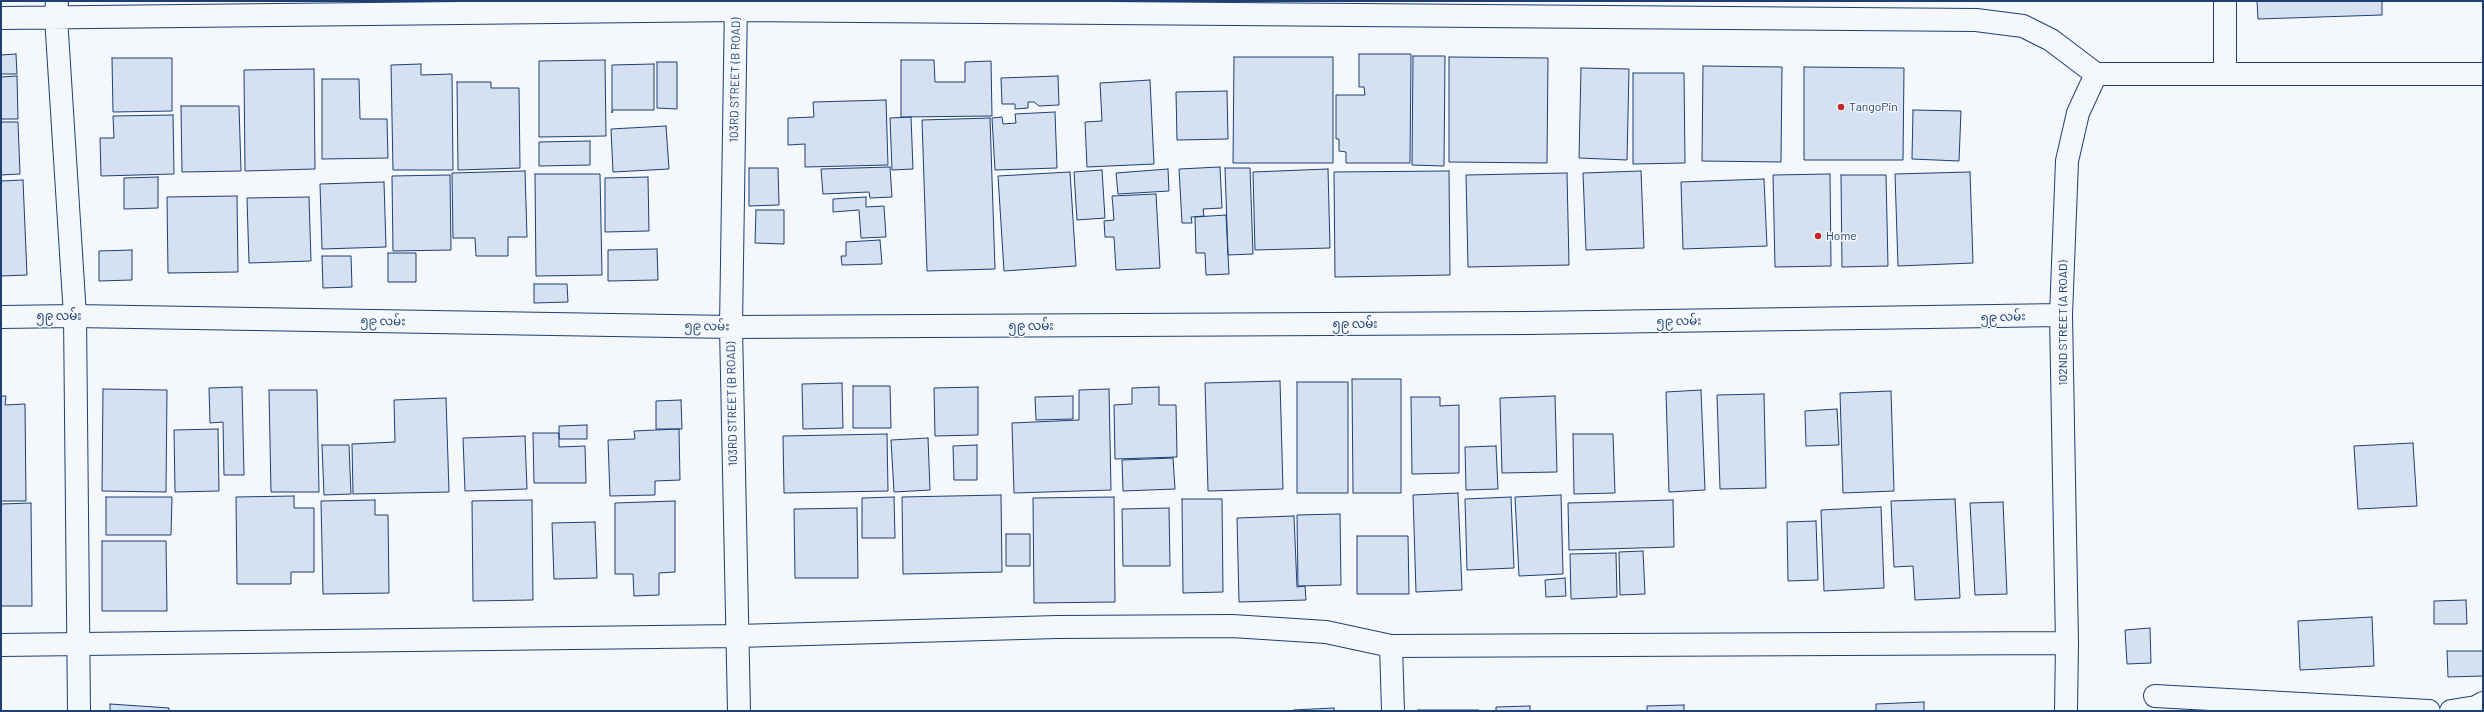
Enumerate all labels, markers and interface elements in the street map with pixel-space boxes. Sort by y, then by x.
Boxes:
street label: 103RD STREET (B ROAD) [727,18,743,142]
place label: TangoPin [1849,100,1898,114]
marker: TangoPin [1836,102,1846,112]
place label: Home [1826,229,1857,243]
marker: Home [1813,231,1823,241]
street label: 102ND STREET (A ROAD) [2056,260,2070,386]
street label: ၅၉ လမ်း [37,309,81,323]
street label: ၅၉ လမ်း [1980,309,2026,325]
street label: ၅၉ လမ်း [360,313,406,329]
street label: ၅၉ လမ်း [1656,313,1702,329]
street label: ၅၉ လမ်း [1333,317,1377,331]
street label: ၅၉ လမ်း [684,318,730,334]
street label: ၅၉ လမ်း [1009,319,1053,333]
street label: 103RD STREET (B ROAD) [724,342,740,466]

